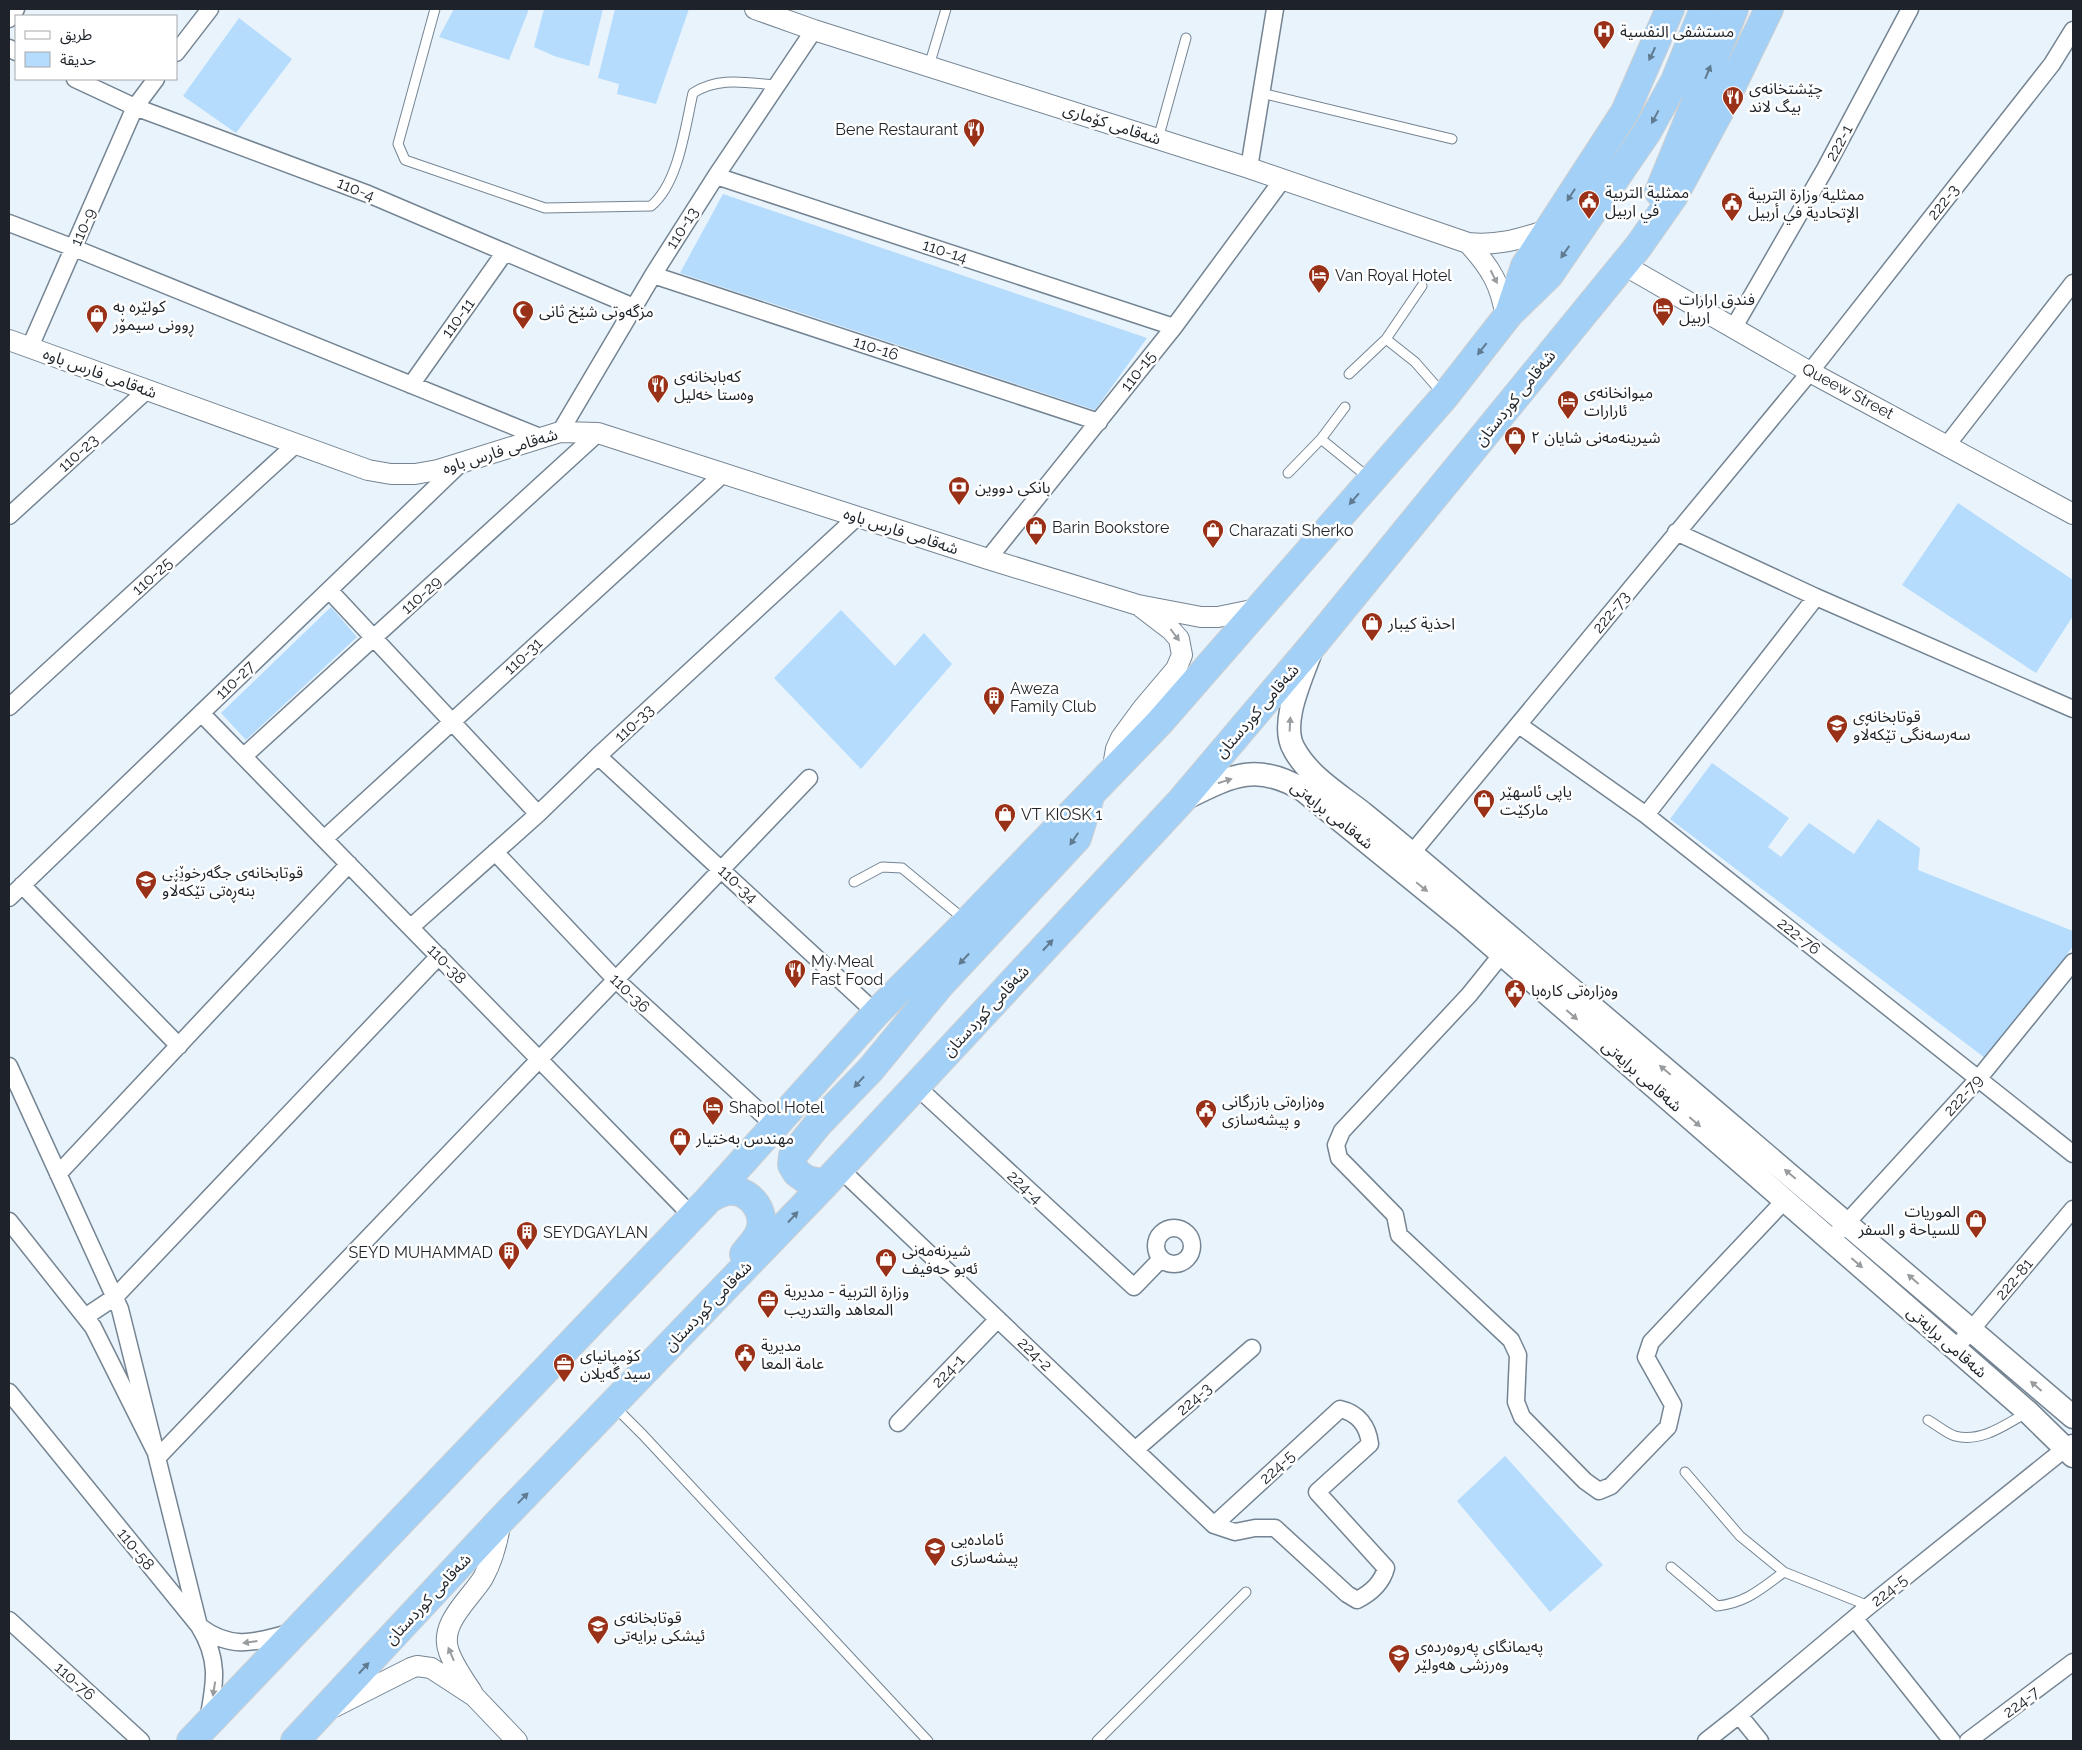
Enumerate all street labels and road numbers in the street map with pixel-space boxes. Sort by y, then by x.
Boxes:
street label: شەقامی کۆماری [1061,99,1163,149]
street label: 222-1 [1822,121,1856,164]
street label: 110-4 [334,173,378,205]
street label: 222-3 [1923,180,1963,224]
street label: 110-13 [662,204,702,252]
street label: 110-9 [66,205,100,249]
street label: 110-14 [920,235,970,267]
street label: 110-11 [437,295,479,341]
street label: 110-16 [851,332,901,364]
street label: شەقامی فارس باوە [41,344,159,402]
street label: شەقامی کوردستان [1471,346,1559,450]
street label: 110-15 [1116,347,1160,395]
street label: Queew Street [1799,359,1898,423]
street label: شەقامی فارس باوە [440,424,560,478]
street label: 110-23 [54,430,102,476]
street label: شەقامی فارس باوە [841,503,961,559]
street label: 110-25 [128,553,176,599]
street label: 110-29 [397,572,445,618]
street label: 222-73 [1588,587,1634,637]
street label: 110-31 [500,634,546,678]
street label: 110-27 [211,657,259,703]
street label: شەقامی کوردستان [1211,660,1303,762]
street label: 110-33 [610,700,658,746]
street label: شەقامی برایەتی [1287,777,1377,853]
street label: 110-34 [714,861,762,907]
street label: 222-76 [1774,913,1824,959]
street label: 110-38 [424,940,470,988]
street label: شەقامی کوردستان [939,961,1033,1061]
street label: 110-36 [606,970,654,1016]
street label: شەقامی برایەتی [1598,1036,1686,1116]
street label: 222-79 [1940,1070,1986,1120]
street label: 224-4 [1004,1166,1047,1208]
street label: 222-81 [1991,1254,2037,1304]
street label: شەقامی کوردستان [660,1257,756,1355]
street label: شەقامی برایەتی [1903,1302,1991,1382]
street label: 224-2 [1014,1333,1056,1375]
street label: 224-1 [928,1350,968,1392]
street label: 224-3 [1173,1379,1215,1419]
street label: 224-5 [1256,1446,1299,1488]
street label: 110-58 [113,1524,159,1574]
street label: شەقامی کوردستان [381,1549,475,1649]
street label: 224-5 [1867,1570,1911,1610]
street label: 110-76 [51,1658,99,1704]
street label: 224-7 [1999,1682,2043,1722]

